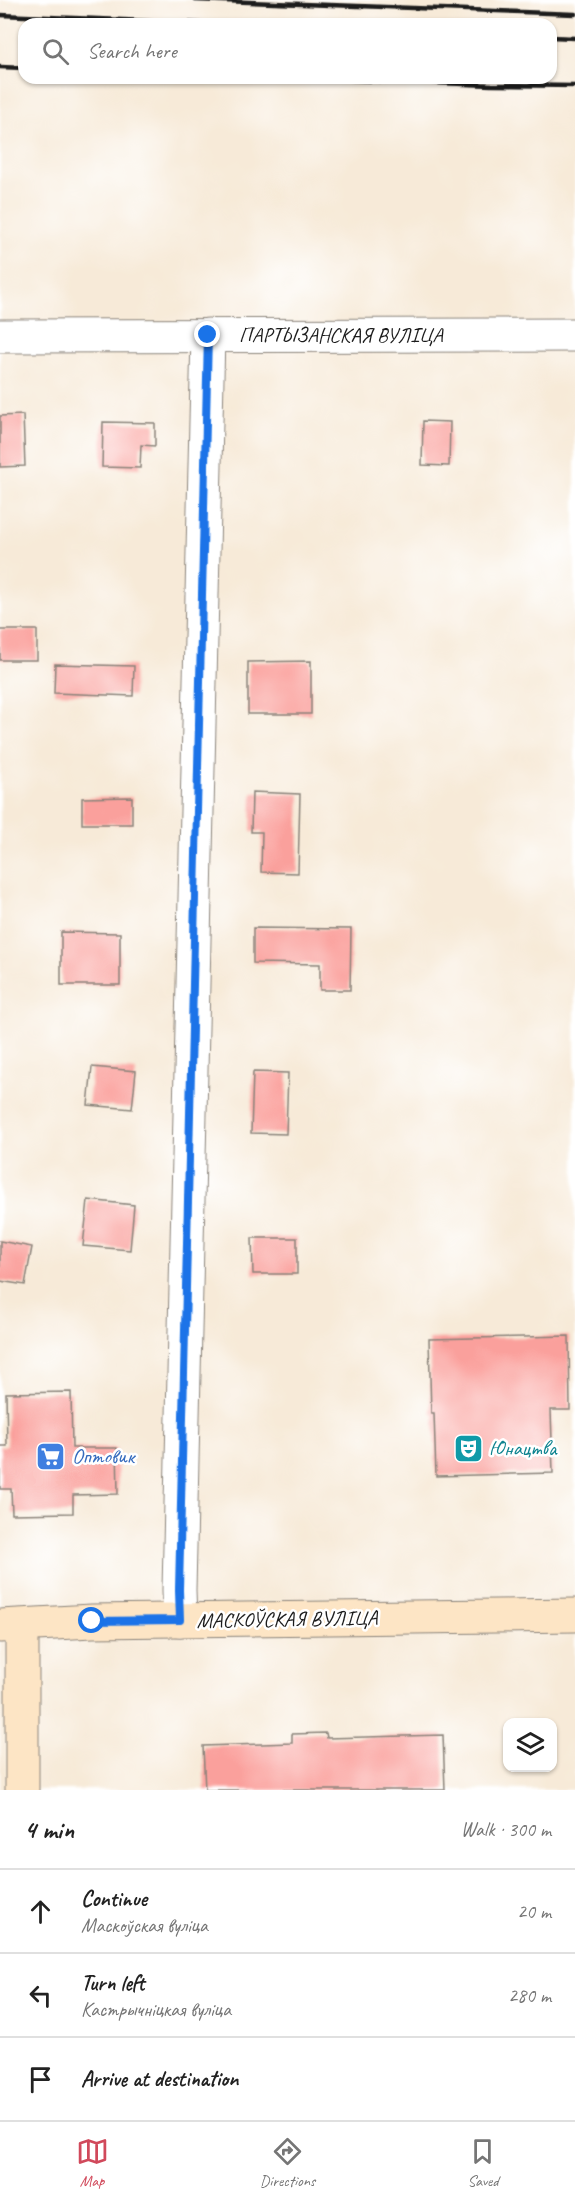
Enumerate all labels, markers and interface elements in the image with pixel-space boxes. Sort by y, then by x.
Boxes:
search box [18,18,557,84]
icon: search [39,35,72,68]
text: Search here [87,37,177,65]
route end [194,321,220,347]
street label: ПАРТЫЗАНСКАЯ ВУЛІЦА [239,322,444,348]
theatre icon: Юнацтва [452,1432,484,1464]
place label: Юнацтва [489,1435,558,1461]
supermarket icon: Оптовик [35,1440,67,1472]
place label: Оптовик [72,1443,137,1469]
street label: МАСКОЎСКАЯ ВУЛІЦА [196,1604,379,1634]
route start [78,1607,104,1633]
map controls [503,1718,557,1772]
button: layers [503,1718,557,1772]
text: 4 min [24,1813,74,1846]
text: Walk · 300 m [461,1817,551,1842]
text: Continue [81,1885,147,1913]
icon: ahead [24,1895,57,1928]
text: 20 m [517,1899,551,1924]
text: Маскоўская вуліца [81,1913,208,1938]
text: Turn left [81,1969,145,1997]
icon: left [24,1979,57,2012]
text: 280 m [508,1983,551,2008]
text: Кастрычніцкая вуліца [81,1997,231,2022]
icon: arrive [24,2063,57,2096]
text: Arrive at destination [81,2065,238,2093]
tab: Map [76,2135,109,2191]
tab: Directions [260,2135,315,2191]
tab: Saved [466,2135,499,2191]

